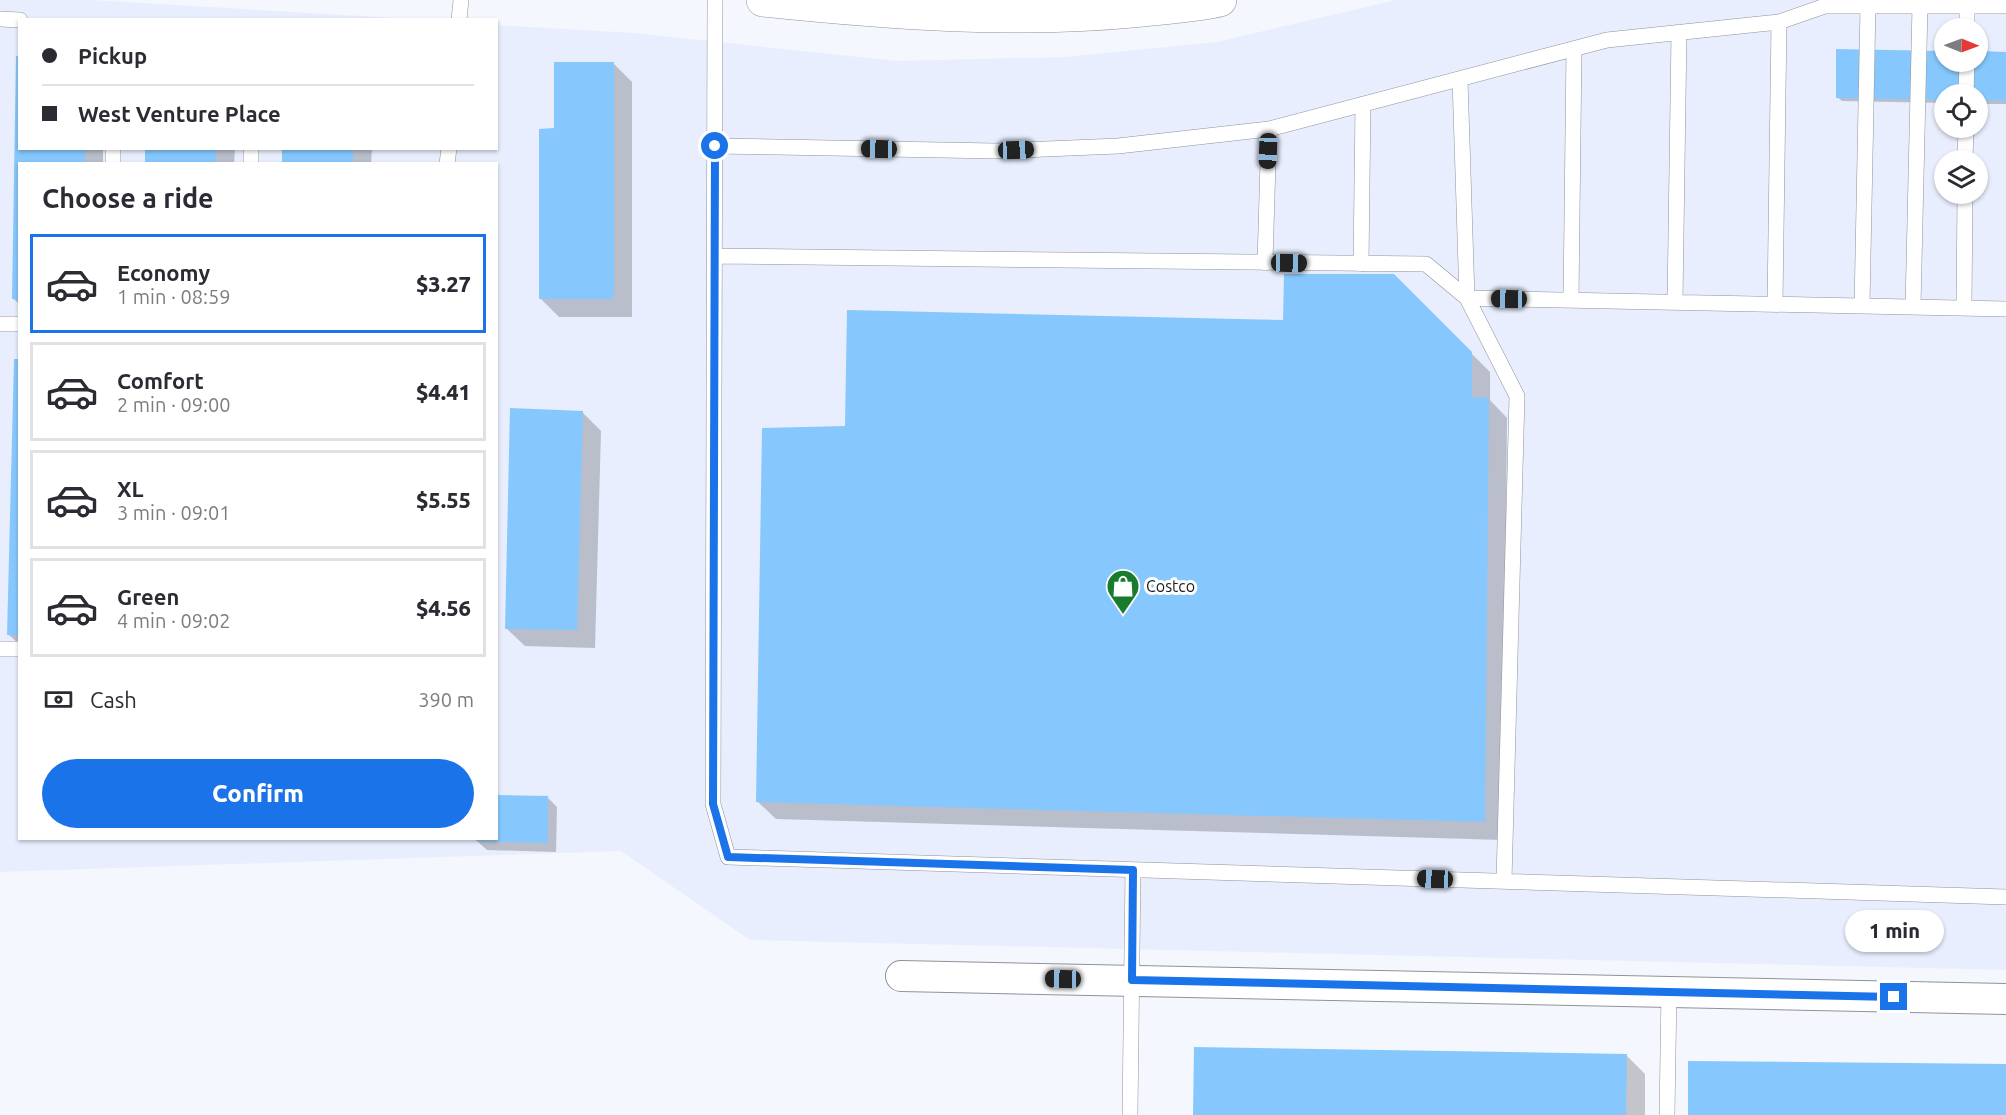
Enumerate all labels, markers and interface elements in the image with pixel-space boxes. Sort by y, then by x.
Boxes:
north arrow [1934,18,1988,72]
map controls [1934,18,1988,204]
text: Pickup [78,43,147,68]
button: locate [1934,84,1988,138]
text: West Venture Place [78,101,281,126]
route start [701,132,728,159]
car [1258,133,1278,169]
car [861,140,897,158]
car [998,140,1034,160]
button: layers [1934,150,1988,204]
text: Choose a ride [42,183,214,213]
car [1271,254,1307,272]
icon: car [45,257,99,311]
text: Economy [117,260,210,285]
text: $3.27 [416,271,471,296]
text: 1 min · 08:59 [117,285,231,308]
car [1491,290,1527,308]
icon: car [45,365,99,419]
text: Comfort [117,368,204,393]
text: $4.41 [416,379,471,404]
text: 2 min · 09:00 [117,393,231,416]
icon: car [45,473,99,527]
text: XL [117,476,144,501]
text: $5.55 [416,487,471,512]
text: 3 min · 09:01 [117,501,231,524]
shop icon: Costco [1105,568,1141,615]
place label: Costco [1146,577,1195,595]
icon: car [45,581,99,635]
text: Green [117,584,179,609]
text: $4.56 [416,595,471,620]
text: 4 min · 09:02 [117,609,231,632]
icon: cash [42,683,75,716]
text: Cash [90,687,137,712]
text: 390 m [418,688,474,711]
button: Confirm [42,759,474,828]
car [1417,869,1453,889]
callout: 1 min [1844,910,1944,952]
text: 1 min [1869,919,1920,942]
car [1045,970,1081,988]
route end [1880,983,1907,1010]

